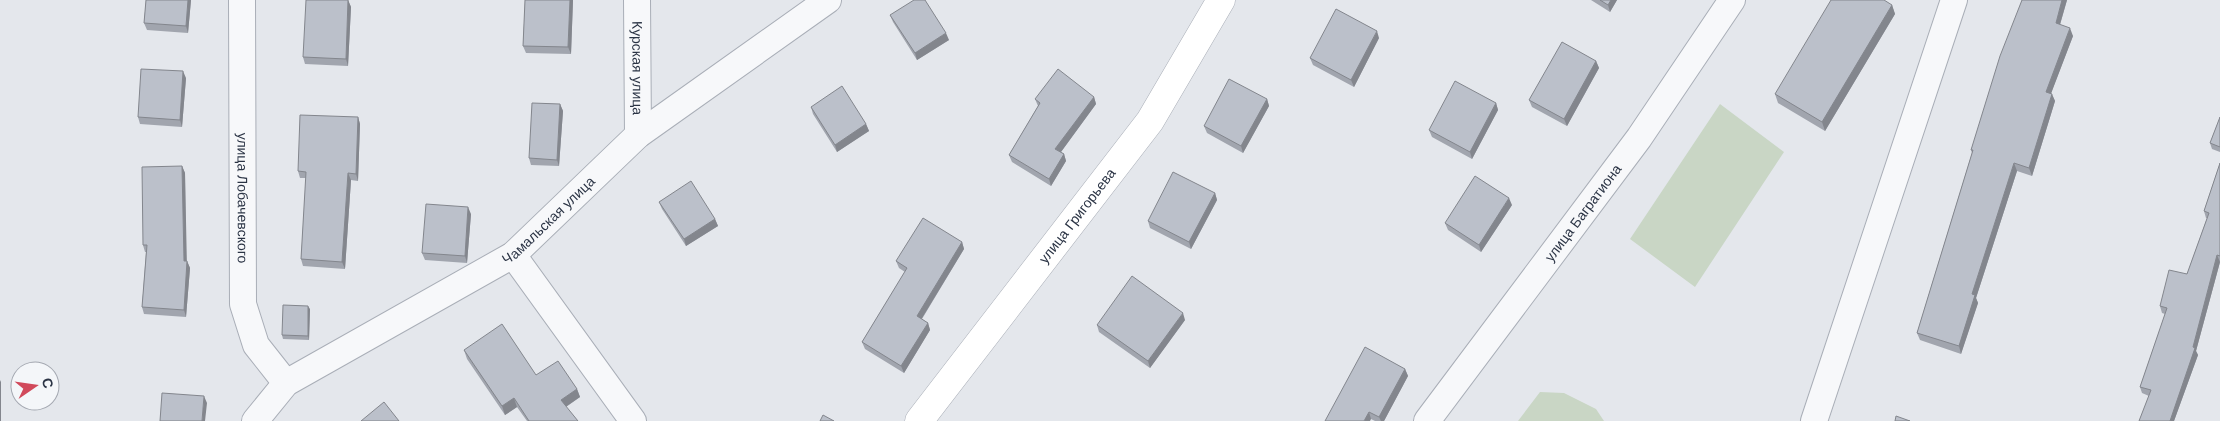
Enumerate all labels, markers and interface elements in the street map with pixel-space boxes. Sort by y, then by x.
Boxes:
street label: Курская улица [629,21,646,115]
street label: улица Лобачевского [234,133,251,264]
street label: улица Багратиона [1541,161,1625,265]
street label: улица Григорьева [1035,165,1119,266]
street label: Чамальская улица [499,173,598,268]
north arrow [10,361,60,411]
text: С [39,376,57,390]

